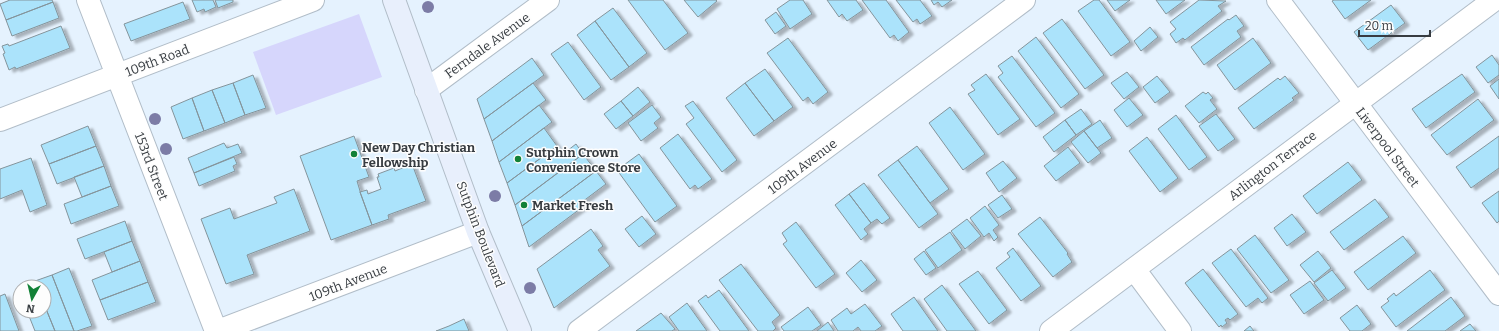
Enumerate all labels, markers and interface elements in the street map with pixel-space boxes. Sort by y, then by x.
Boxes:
street label: Ferndale Avenue [442,10,533,81]
scale bar [1359,12,1430,38]
text: 20 m [1365,19,1394,33]
street label: 109th Road [123,41,191,79]
street label: Liverpool Street [1353,105,1423,190]
street label: Arlington Terrace [1225,128,1319,203]
street label: 153rd Street [132,130,171,203]
street label: 109th Avenue [765,136,840,197]
place label: New Day Christian Fellowship [362,140,476,170]
place label: Sutphin Crown Convenience Store [526,145,641,175]
marker: New Day Christian Fellowship [349,149,359,159]
marker: Sutphin Crown Convenience Store [513,154,523,164]
street label: Sutphin Boulevard [453,179,508,289]
place label: Market Fresh [532,198,614,213]
marker: Market Fresh [519,200,529,210]
street label: 109th Avenue [307,261,389,304]
north arrow [12,279,52,319]
text: N [25,301,36,315]

